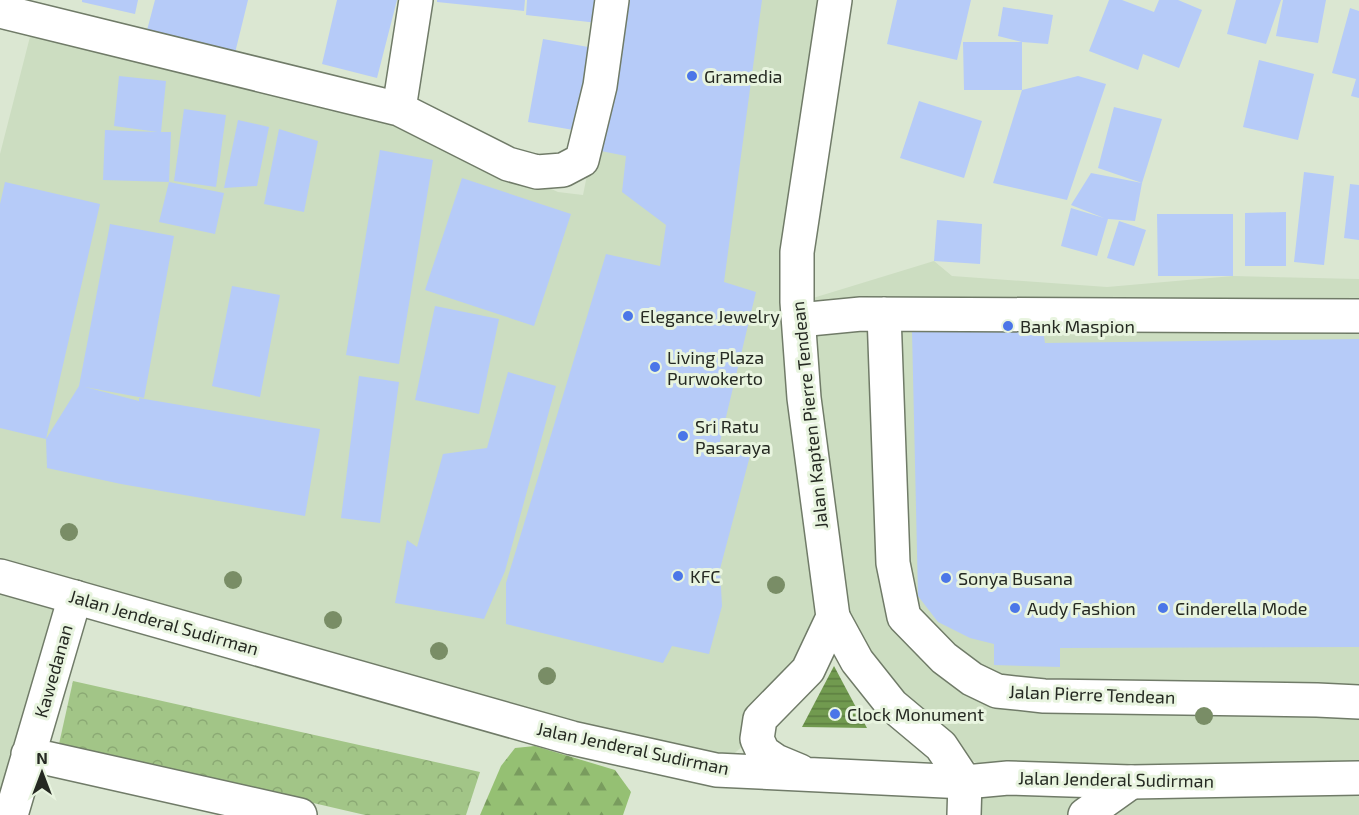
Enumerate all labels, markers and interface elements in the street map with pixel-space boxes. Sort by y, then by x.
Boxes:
place label: Gramedia [704,65,783,87]
marker: Gramedia [685,69,699,83]
street label: Jalan Kapten Pierre Tendean [786,300,832,530]
place label: Elegance Jewelry [640,305,780,327]
marker: Elegance Jewelry [621,309,635,323]
place label: Bank Maspion [1020,315,1135,337]
marker: Bank Maspion [1001,319,1015,333]
place label: Living Plaza Purwokerto [667,346,764,389]
marker: Living Plaza Purwokerto [648,360,662,374]
place label: Sri Ratu Pasaraya [695,415,771,458]
marker: Sri Ratu Pasaraya [676,429,690,443]
place label: KFC [690,565,720,587]
place label: Sonya Busana [958,567,1073,589]
marker: KFC [671,569,685,583]
marker: Sonya Busana [939,571,953,585]
street label: Jalan Jenderal Sudirman [67,584,261,660]
place label: Audy Fashion [1027,597,1136,619]
place label: Cinderella Mode [1175,597,1307,619]
marker: Audy Fashion [1008,601,1022,615]
marker: Cinderella Mode [1156,601,1170,615]
street label: Kawedanan [29,622,77,720]
street label: Jalan Pierre Tendean [1008,680,1176,708]
place label: Clock Monument [847,703,984,725]
marker: Clock Monument [828,707,842,721]
street label: Jalan Jenderal Sudirman [535,717,731,779]
north arrow [12,743,72,803]
text: N [36,748,48,767]
street label: Jalan Jenderal Sudirman [1018,766,1214,792]

